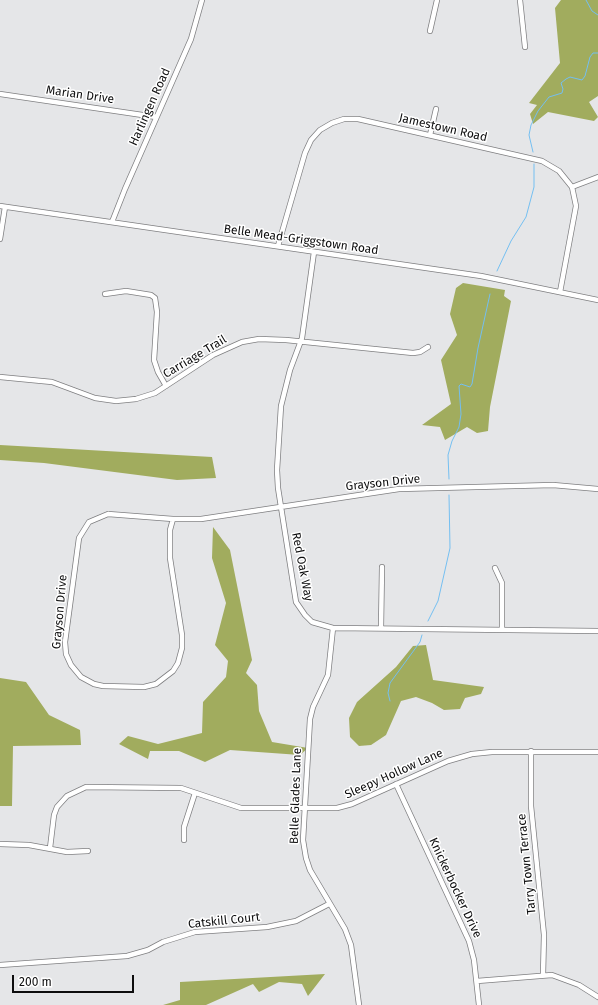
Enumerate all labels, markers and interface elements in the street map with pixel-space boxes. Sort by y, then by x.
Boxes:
street label: Harlingen Road [126,66,174,148]
street label: Marian Drive [45,83,115,107]
street label: Jamestown Road [397,111,489,145]
street label: Belle Mead-Griggstown Road [223,222,379,258]
street label: Carriage Trail [161,332,229,382]
street label: Grayson Drive [345,472,421,494]
street label: Red Oak Way [288,531,316,603]
street label: Grayson Drive [50,574,70,650]
street label: Sleepy Hollow Lane [343,746,445,802]
street label: Belle Glades Lane [287,748,305,844]
street label: Tarry Town Terrace [515,813,539,915]
street label: Knickerbocker Drive [425,836,485,940]
street label: Catskill Court [187,910,261,932]
scale bar [14,967,136,993]
text: 200 m [19,975,52,989]

